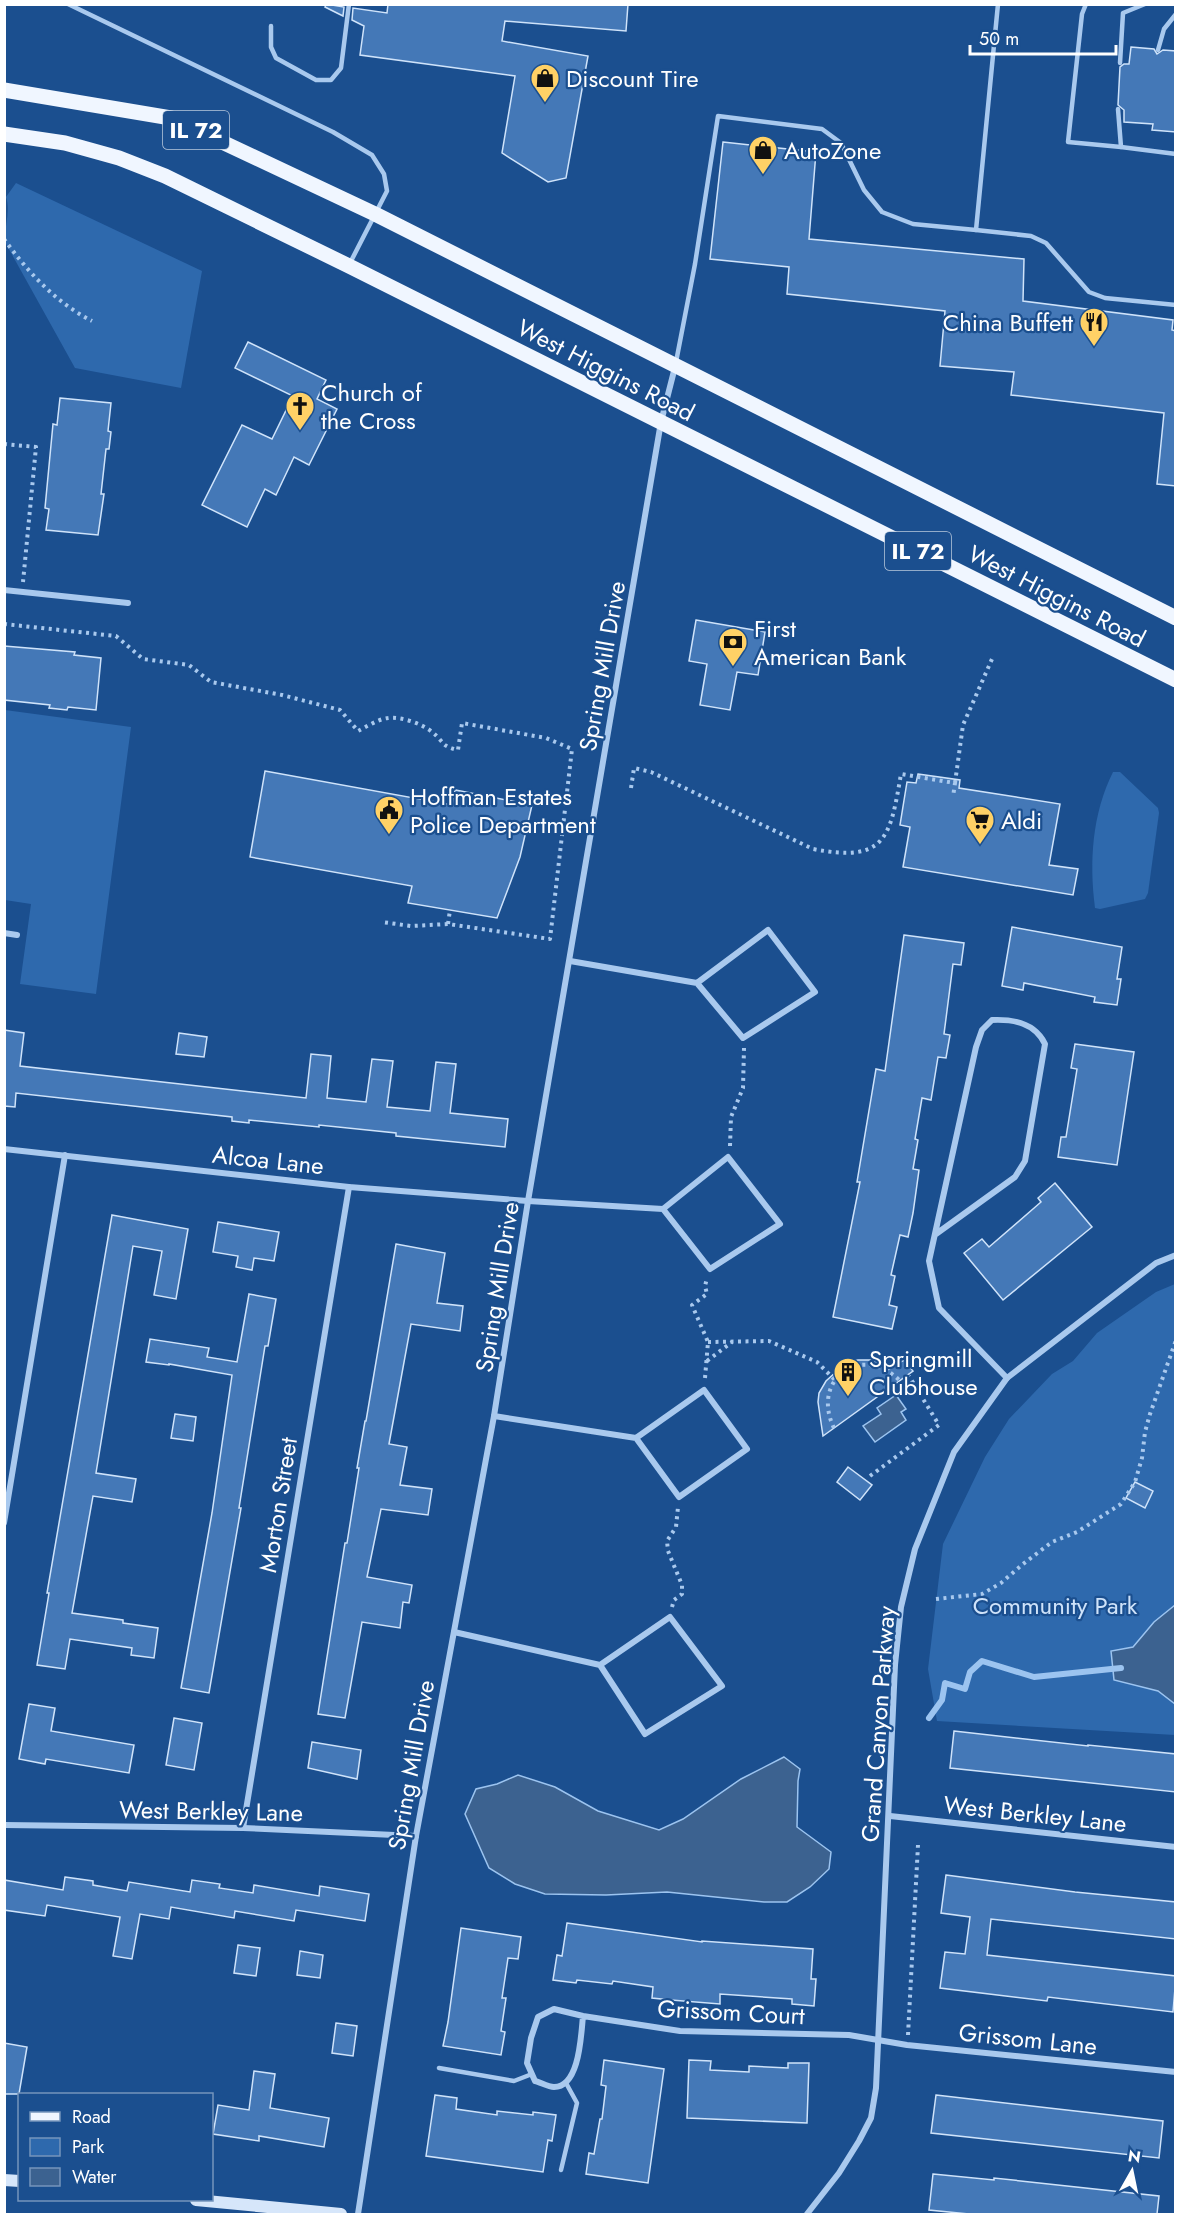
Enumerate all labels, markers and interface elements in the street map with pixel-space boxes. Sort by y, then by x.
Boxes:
scale bar [970,18,1116,56]
text: 50 m [979,26,1019,52]
place label: Discount Tire [566,61,699,96]
shop icon: Discount Tire [529,62,561,104]
road number: IL 72 [163,111,229,149]
place label: AutoZone [784,133,881,168]
shop icon: AutoZone [747,134,779,176]
place label: China Buffett [943,305,1073,340]
restaurant icon: China Buffett [1078,306,1110,348]
street label: West Higgins Road [511,310,701,430]
place label: Church of the Cross [321,375,423,438]
church icon: Church of the Cross [284,390,316,432]
road number: IL 72 [885,532,951,570]
street label: West Higgins Road [962,536,1152,656]
street label: Spring Mill Drive [570,578,634,754]
place label: First American Bank [754,611,907,674]
bank icon: First American Bank [717,626,749,668]
place label: Hoffman Estates Police Department [410,779,596,842]
public building icon: Hoffman Estates Police Department [373,794,405,836]
place label: Aldi [1001,803,1042,838]
supermarket icon: Aldi [964,804,996,846]
street label: Alcoa Lane [210,1137,326,1183]
street label: Spring Mill Drive [466,1199,528,1375]
place label: Springmill Clubhouse [869,1341,978,1404]
building icon: Springmill Clubhouse [832,1356,864,1398]
street label: Morton Street [250,1435,306,1575]
park label: Community Park [973,1588,1138,1623]
street label: Grand Canyon Parkway [852,1604,904,1843]
street label: Spring Mill Drive [379,1677,443,1853]
street label: West Berkley Lane [942,1787,1128,1841]
street label: West Berkley Lane [119,1792,303,1830]
street label: Grissom Court [656,1991,806,2033]
street label: Grissom Lane [957,2014,1099,2064]
legend [18,2093,213,2201]
text: Road [72,2104,111,2130]
text: Park [72,2134,104,2160]
north arrow [1102,2141,1162,2201]
text: N [1126,2144,1142,2169]
text: Water [72,2164,117,2190]

